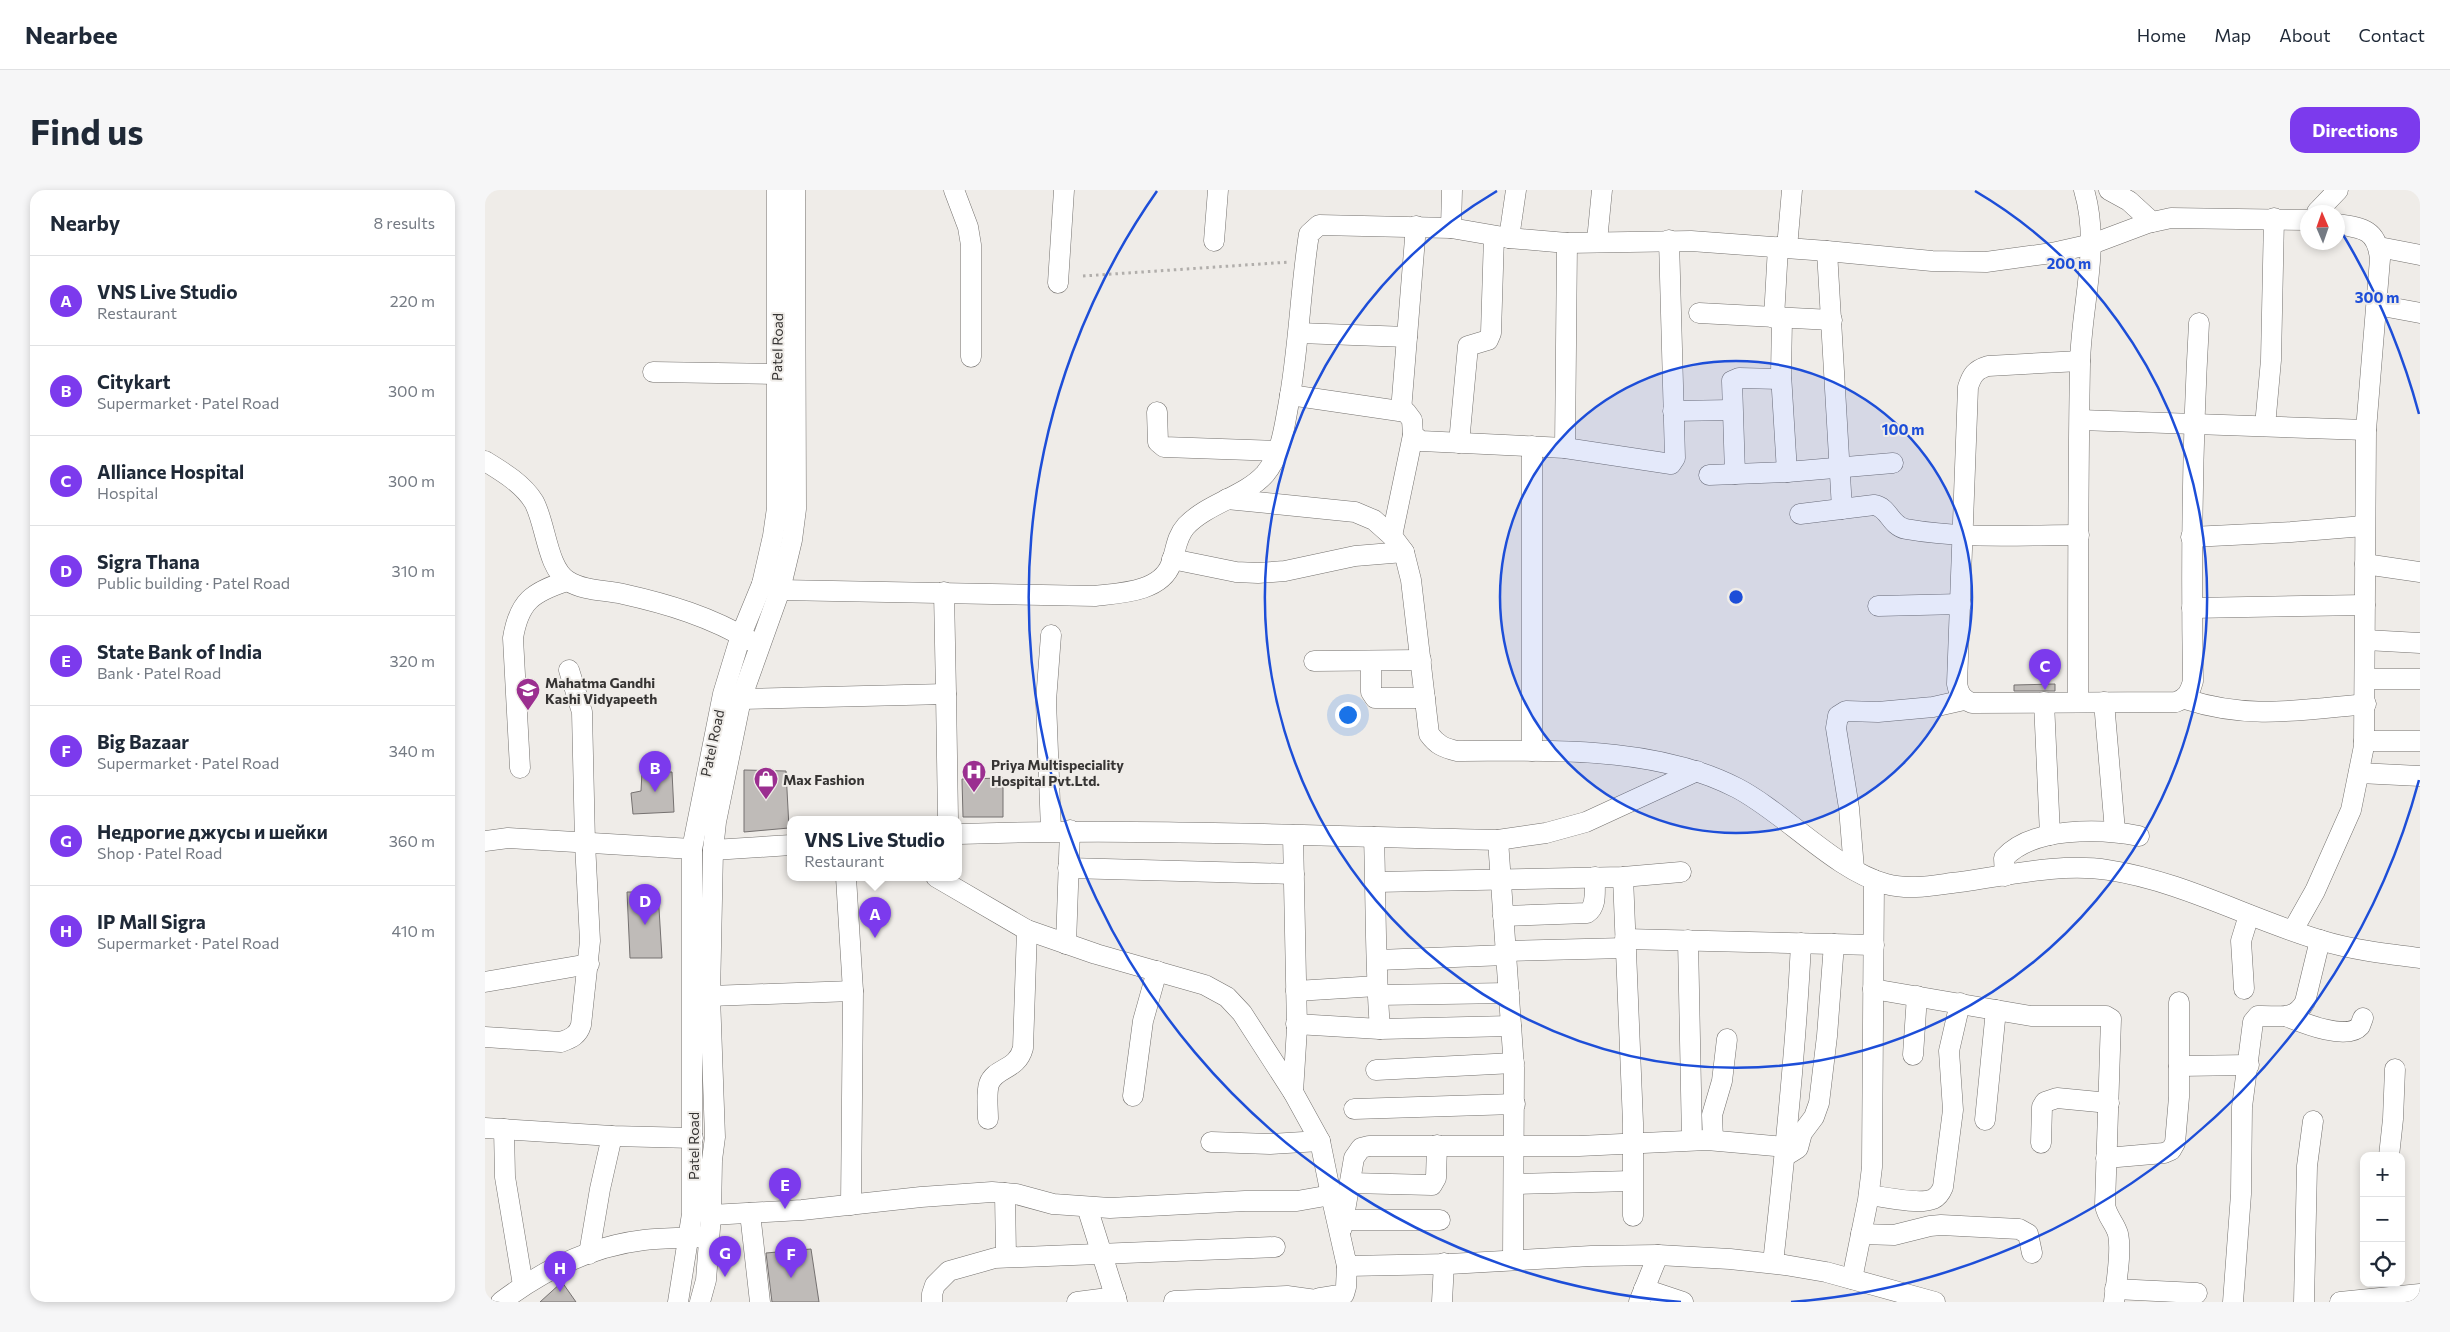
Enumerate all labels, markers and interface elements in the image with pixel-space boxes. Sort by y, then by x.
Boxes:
text: Nearbee [25,20,118,49]
text: Home [2137,24,2186,46]
text: Map [2214,24,2251,46]
text: About [2279,24,2331,46]
text: Contact [2359,24,2425,46]
button: Directions [2290,107,2420,153]
text: Find us [30,109,144,152]
north arrow [2300,205,2345,250]
text: Nearby [50,210,120,235]
text: 8 results [374,213,435,232]
text: 200 m [2047,254,2091,272]
text: VNS Live Studio [97,280,238,303]
text: 300 m [2355,288,2399,306]
text: A [60,291,72,310]
text: 220 m [390,291,435,310]
text: Restaurant [97,303,177,322]
street label: Patel Road [768,313,786,381]
text: Citykart [97,370,171,393]
text: B [61,381,71,400]
text: 300 m [388,381,435,400]
text: Supermarket · Patel Road [97,393,279,412]
text: 100 m [1882,420,1924,438]
text: Alliance Hospital [97,460,244,483]
text: C [61,471,71,490]
text: 300 m [388,471,435,490]
text: Hospital [97,483,158,502]
text: Sigra Thana [97,550,200,573]
text: D [60,561,72,580]
text: 310 m [392,561,435,580]
text: Public building · Patel Road [97,573,290,592]
centre of rings [1727,588,1745,606]
text: State Bank of India [97,640,262,663]
pin: C [2029,649,2061,690]
text: E [61,651,71,670]
text: 320 m [390,651,435,670]
text: Bank · Patel Road [97,663,221,682]
place label: Mahatma Gandhi Kashi Vidyapeeth [545,674,657,707]
school or university icon: Mahatma Gandhi Kashi Vidyapeeth [515,677,541,711]
your location [1335,702,1361,728]
street label: Patel Road [697,708,727,778]
text: Big Bazaar [97,730,189,753]
text: F [61,741,71,760]
text: 340 m [389,741,435,760]
pin: B [639,751,671,792]
text: Supermarket · Patel Road [97,753,279,772]
place label: Priya Multispeciality Hospital Pvt.Ltd. [991,756,1124,789]
hospital icon: Priya Multispeciality Hospital Pvt.Ltd. [961,759,987,793]
shop icon: Max Fashion [753,766,779,800]
place label: Max Fashion [783,771,865,788]
popup [787,816,962,881]
text: Недрогие джусы и шейки [97,820,328,843]
text: VNS Live Studio [804,828,945,851]
text: G [60,831,72,850]
text: 360 m [389,831,435,850]
text: Shop · Patel Road [97,843,222,862]
text: Restaurant [804,851,884,870]
pin: D [629,884,661,925]
pin: A [859,897,891,938]
text: IP Mall Sigra [97,910,206,933]
text: H [60,921,72,940]
text: 410 m [392,921,435,940]
text: Supermarket · Patel Road [97,933,279,952]
street label: Patel Road [685,1112,702,1180]
map controls [2360,1152,2405,1287]
button: + [2360,1152,2405,1197]
pin: E [769,1168,801,1209]
button: − [2360,1197,2405,1242]
pin: G [709,1236,741,1277]
pin: F [775,1237,807,1278]
button: locate [2360,1242,2405,1287]
pin: H [544,1251,576,1292]

